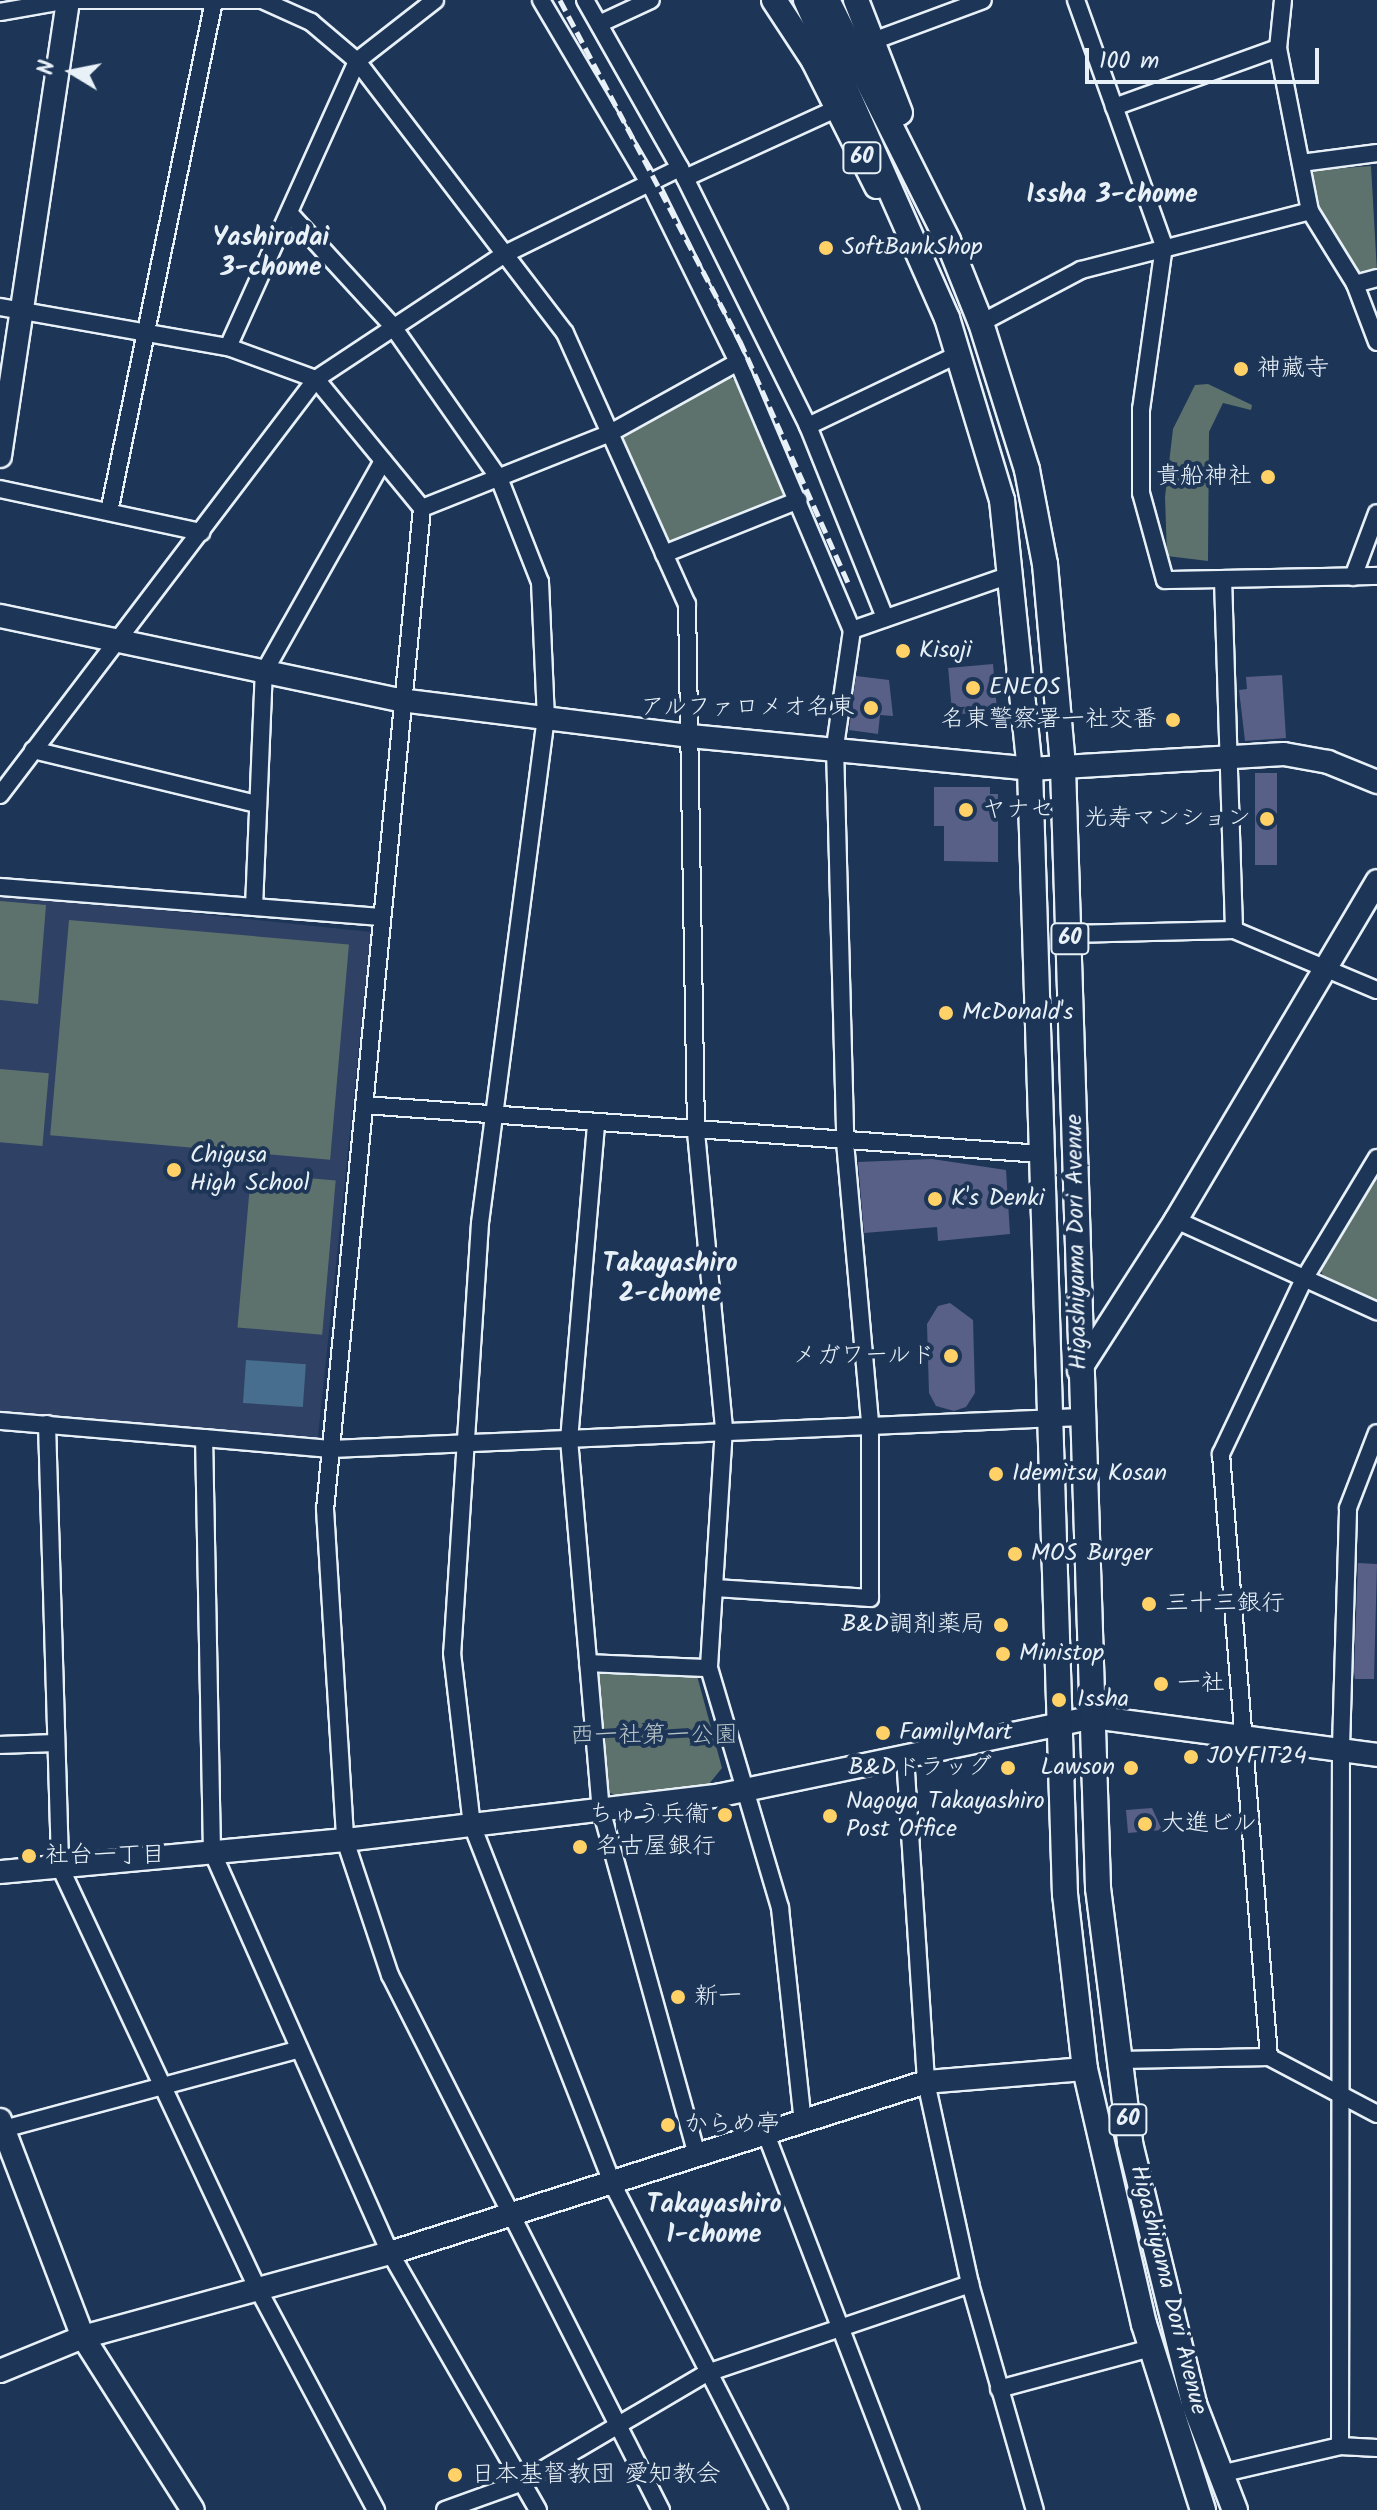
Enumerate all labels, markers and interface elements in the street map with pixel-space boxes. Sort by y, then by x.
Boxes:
north arrow [32,32,112,112]
scale bar [1089,32,1323,82]
text: 100 m [1099,42,1159,81]
text: N [29,58,66,78]
road number: 60 [842,140,882,176]
district label: Issha 3-chome [1026,180,1198,212]
district label: Yashirodai 3-chome [213,223,329,284]
place label: SoftBankShop [842,234,982,262]
marker: SoftBankShop [817,239,835,257]
place label: 神藏寺 [1257,355,1329,383]
marker: 神藏寺 [1232,360,1250,378]
place label: 貴船神社 [1156,463,1252,491]
marker: 貴船神社 [1259,468,1277,486]
place label: Kisoji [919,637,972,665]
marker: Kisoji [894,642,912,660]
place label: ENEOS [989,674,1061,702]
marker: ENEOS [964,679,982,697]
place label: アルファロメオ名東 [639,694,855,722]
marker: アルファロメオ名東 [862,699,880,717]
place label: 名東警察署一社交番 [941,706,1157,734]
marker: 名東警察署一社交番 [1164,711,1182,729]
place label: ヤナセ [982,796,1054,824]
marker: ヤナセ [957,801,975,819]
place label: 光寿マンション [1083,805,1251,833]
marker: 光寿マンション [1258,810,1276,828]
road number: 60 [1050,921,1090,957]
place label: McDonald's [962,999,1074,1027]
marker: McDonald's [937,1004,955,1022]
street label: Higashiyama Dori Avenue [1060,1114,1094,1370]
place label: Chigusa High School [190,1142,310,1198]
marker: Chigusa High School [165,1161,183,1179]
place label: K's Denki [951,1185,1045,1213]
marker: K's Denki [926,1190,944,1208]
district label: Takayashiro 2-chome [602,1249,738,1310]
place label: メガワールド [791,1342,935,1370]
marker: メガワールド [942,1347,960,1365]
place label: Idemitsu Kosan [1012,1460,1167,1488]
marker: Idemitsu Kosan [987,1465,1005,1483]
place label: MOS Burger [1031,1540,1152,1568]
marker: MOS Burger [1006,1545,1024,1563]
place label: 三十三銀行 [1165,1590,1285,1618]
marker: 三十三銀行 [1140,1595,1158,1613]
place label: B&D調剤薬局 [841,1611,985,1639]
marker: B&D調剤薬局 [992,1616,1010,1634]
place label: Ministop [1019,1640,1104,1668]
marker: Ministop [994,1645,1012,1663]
place label: 一社 [1177,1670,1225,1698]
marker: 一社 [1152,1675,1170,1693]
place label: Issha [1077,1686,1129,1714]
marker: Issha [1048,1689,1070,1711]
place label: FamilyMart [899,1719,1012,1747]
park label: 西一社第一公園 [570,1722,738,1750]
marker: FamilyMart [874,1724,892,1742]
place label: JOYFIT24 [1207,1743,1307,1771]
marker: JOYFIT24 [1182,1748,1200,1766]
place label: B&Dドラッグ [848,1754,992,1782]
place label: Lawson [1041,1754,1115,1782]
marker: B&Dドラッグ [999,1759,1017,1777]
marker: Lawson [1122,1759,1140,1777]
place label: Nagoya Takayashiro Post Office [846,1788,1045,1844]
place label: ちゅう兵衞 [589,1801,709,1829]
marker: ちゅう兵衞 [716,1806,734,1824]
marker: Nagoya Takayashiro Post Office [821,1807,839,1825]
place label: 大進ビル [1161,1810,1257,1838]
marker: 大進ビル [1136,1815,1154,1833]
place label: 名古屋銀行 [596,1833,716,1861]
marker: 名古屋銀行 [571,1838,589,1856]
place label: 社台一丁目 [45,1842,165,1870]
marker: 社台一丁目 [20,1847,38,1865]
place label: 新一 [694,1983,742,2011]
marker: 新一 [669,1988,687,2006]
road number: 60 [1108,2102,1148,2138]
place label: からめ亭 [684,2111,780,2139]
marker: からめ亭 [659,2116,677,2134]
street label: Higashiyama Dori Avenue [1123,2162,1213,2418]
district label: Takayashiro 1-chome [646,2190,782,2252]
place label: 日本基督教団 愛知教会 [471,2461,721,2489]
marker: 日本基督教団 愛知教会 [446,2466,464,2484]

